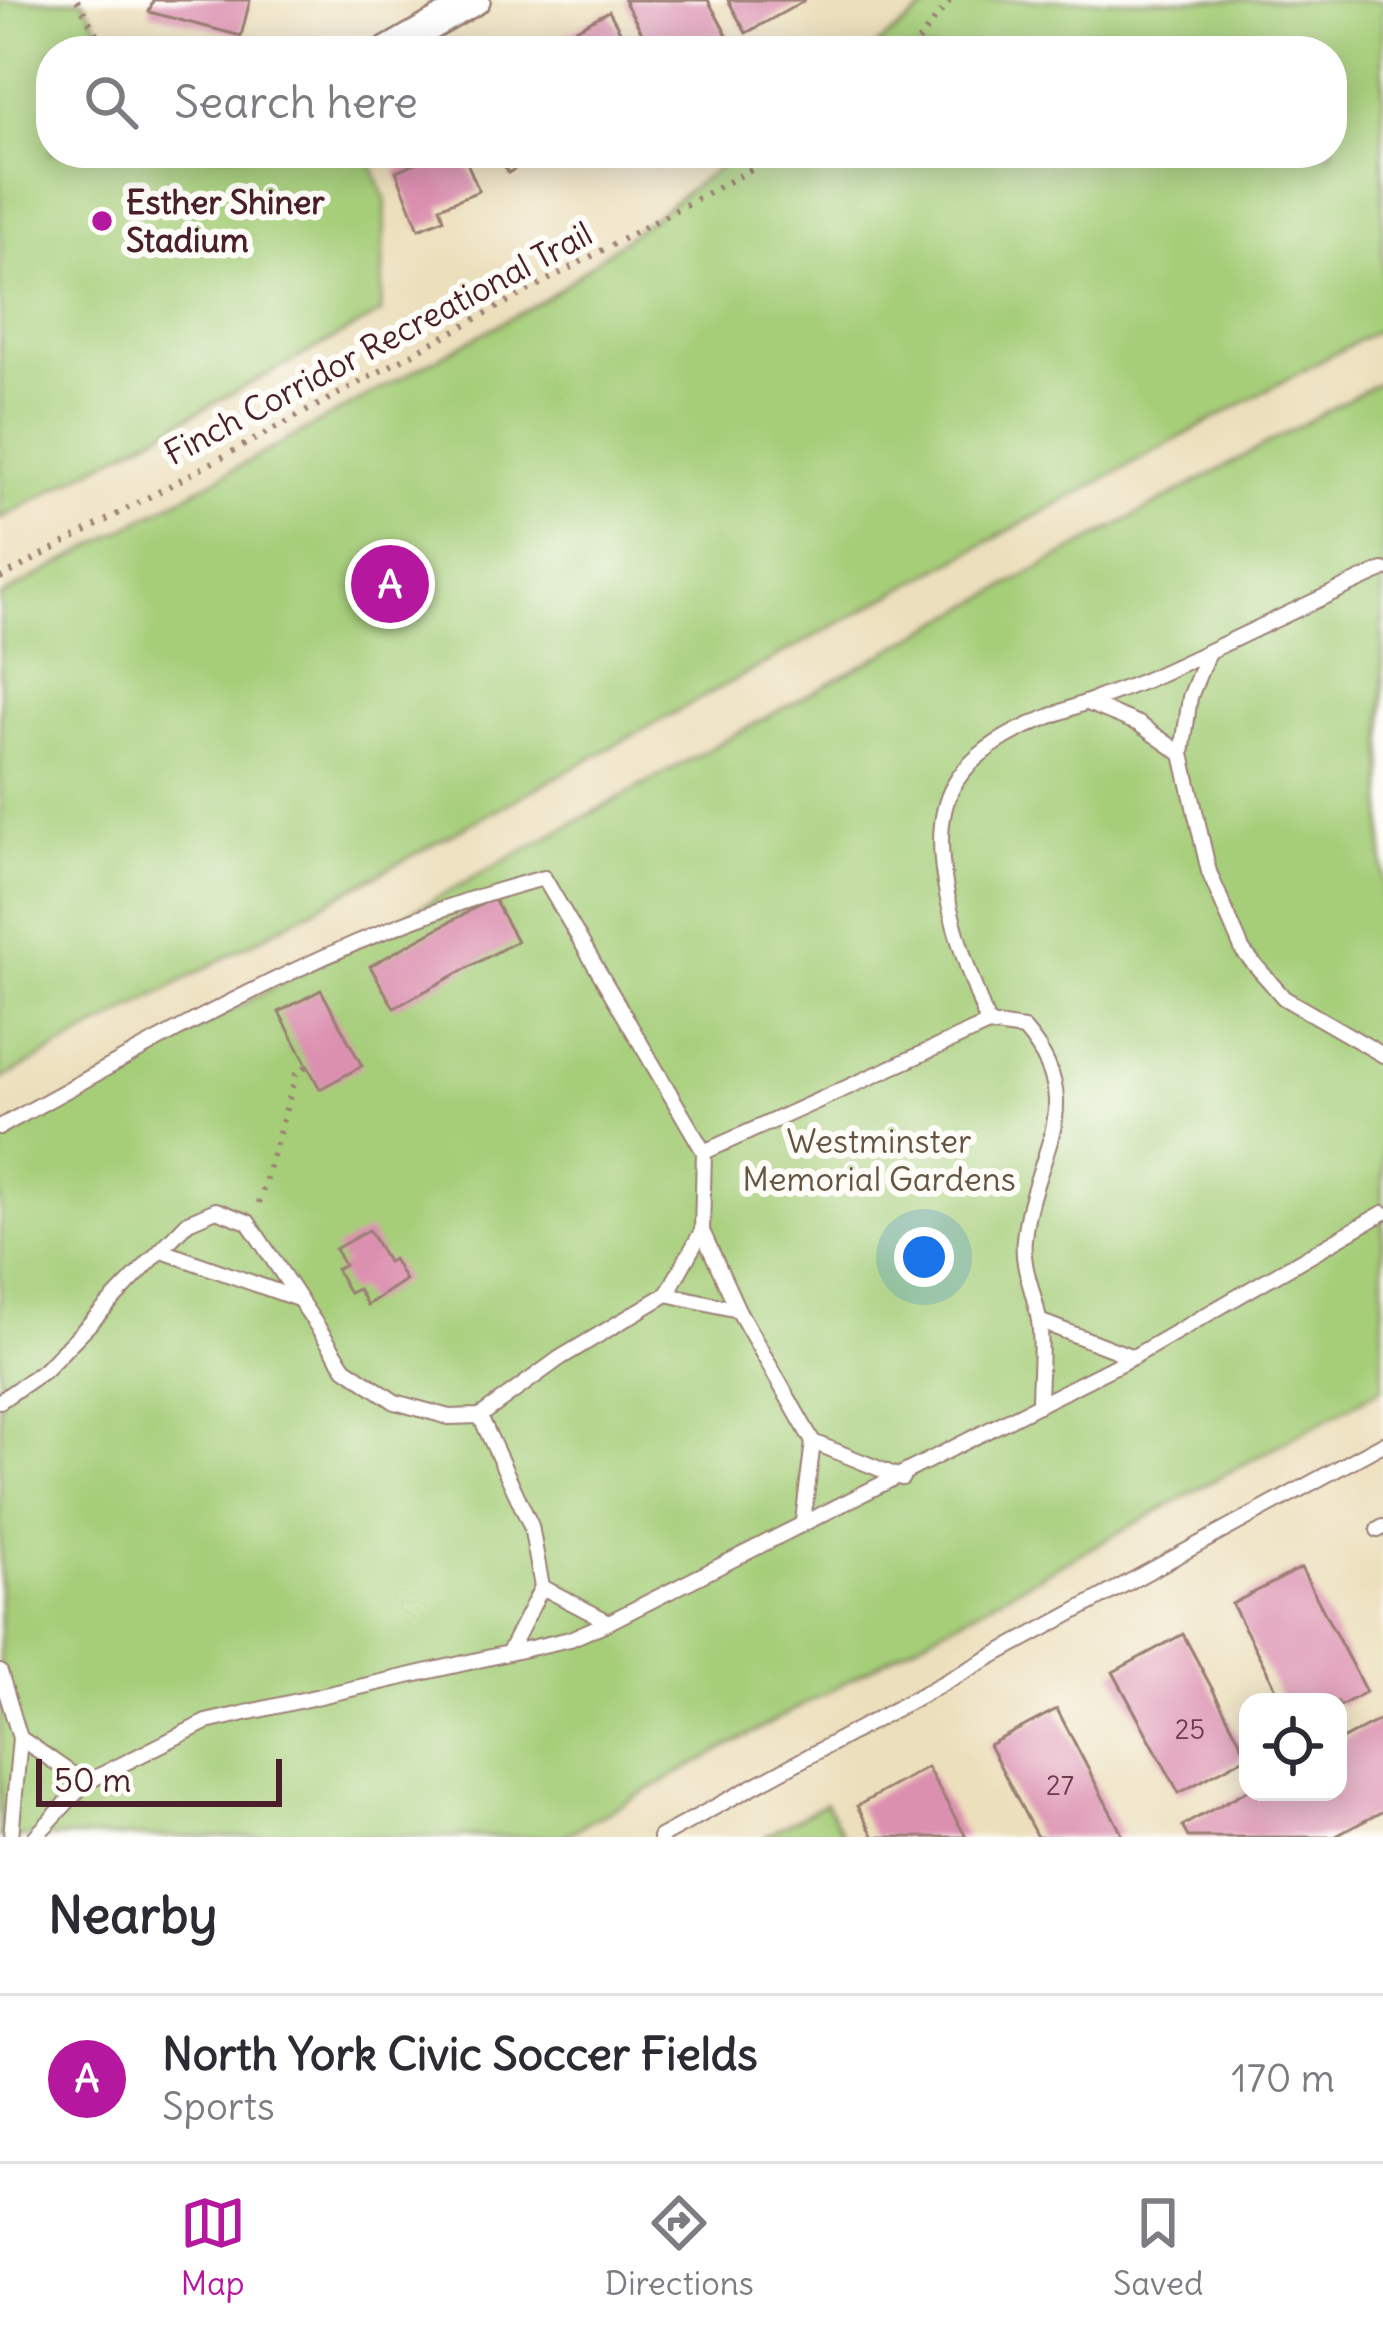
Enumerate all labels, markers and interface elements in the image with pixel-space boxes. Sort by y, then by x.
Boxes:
search box [36,36,1347,168]
icon: search [78,69,144,135]
text: Search here [174,74,418,130]
place label: Esther Shiner Stadium [126,181,325,261]
marker: Esther Shiner Stadium [89,208,115,234]
street label: Finch Corridor Recreational Trail [157,212,599,474]
pin: A [351,539,429,629]
park label: Westminster Memorial Gardens [742,1120,1016,1200]
your location [894,1227,954,1287]
map controls [1239,1693,1347,1801]
button: locate [1239,1693,1347,1801]
house number: 25 [1175,1712,1205,1746]
scale bar [36,1753,282,1806]
text: 50 m [54,1759,131,1801]
house number: 27 [1046,1768,1074,1802]
text: Nearby [48,1883,217,1947]
text: North York Civic Soccer Fields [162,2026,758,2082]
text: A [74,2054,100,2103]
text: 170 m [1231,2054,1335,2103]
text: Sports [162,2082,275,2131]
tab: Map [180,2190,246,2304]
tab: Directions [605,2190,754,2304]
tab: Saved [1113,2190,1203,2304]

